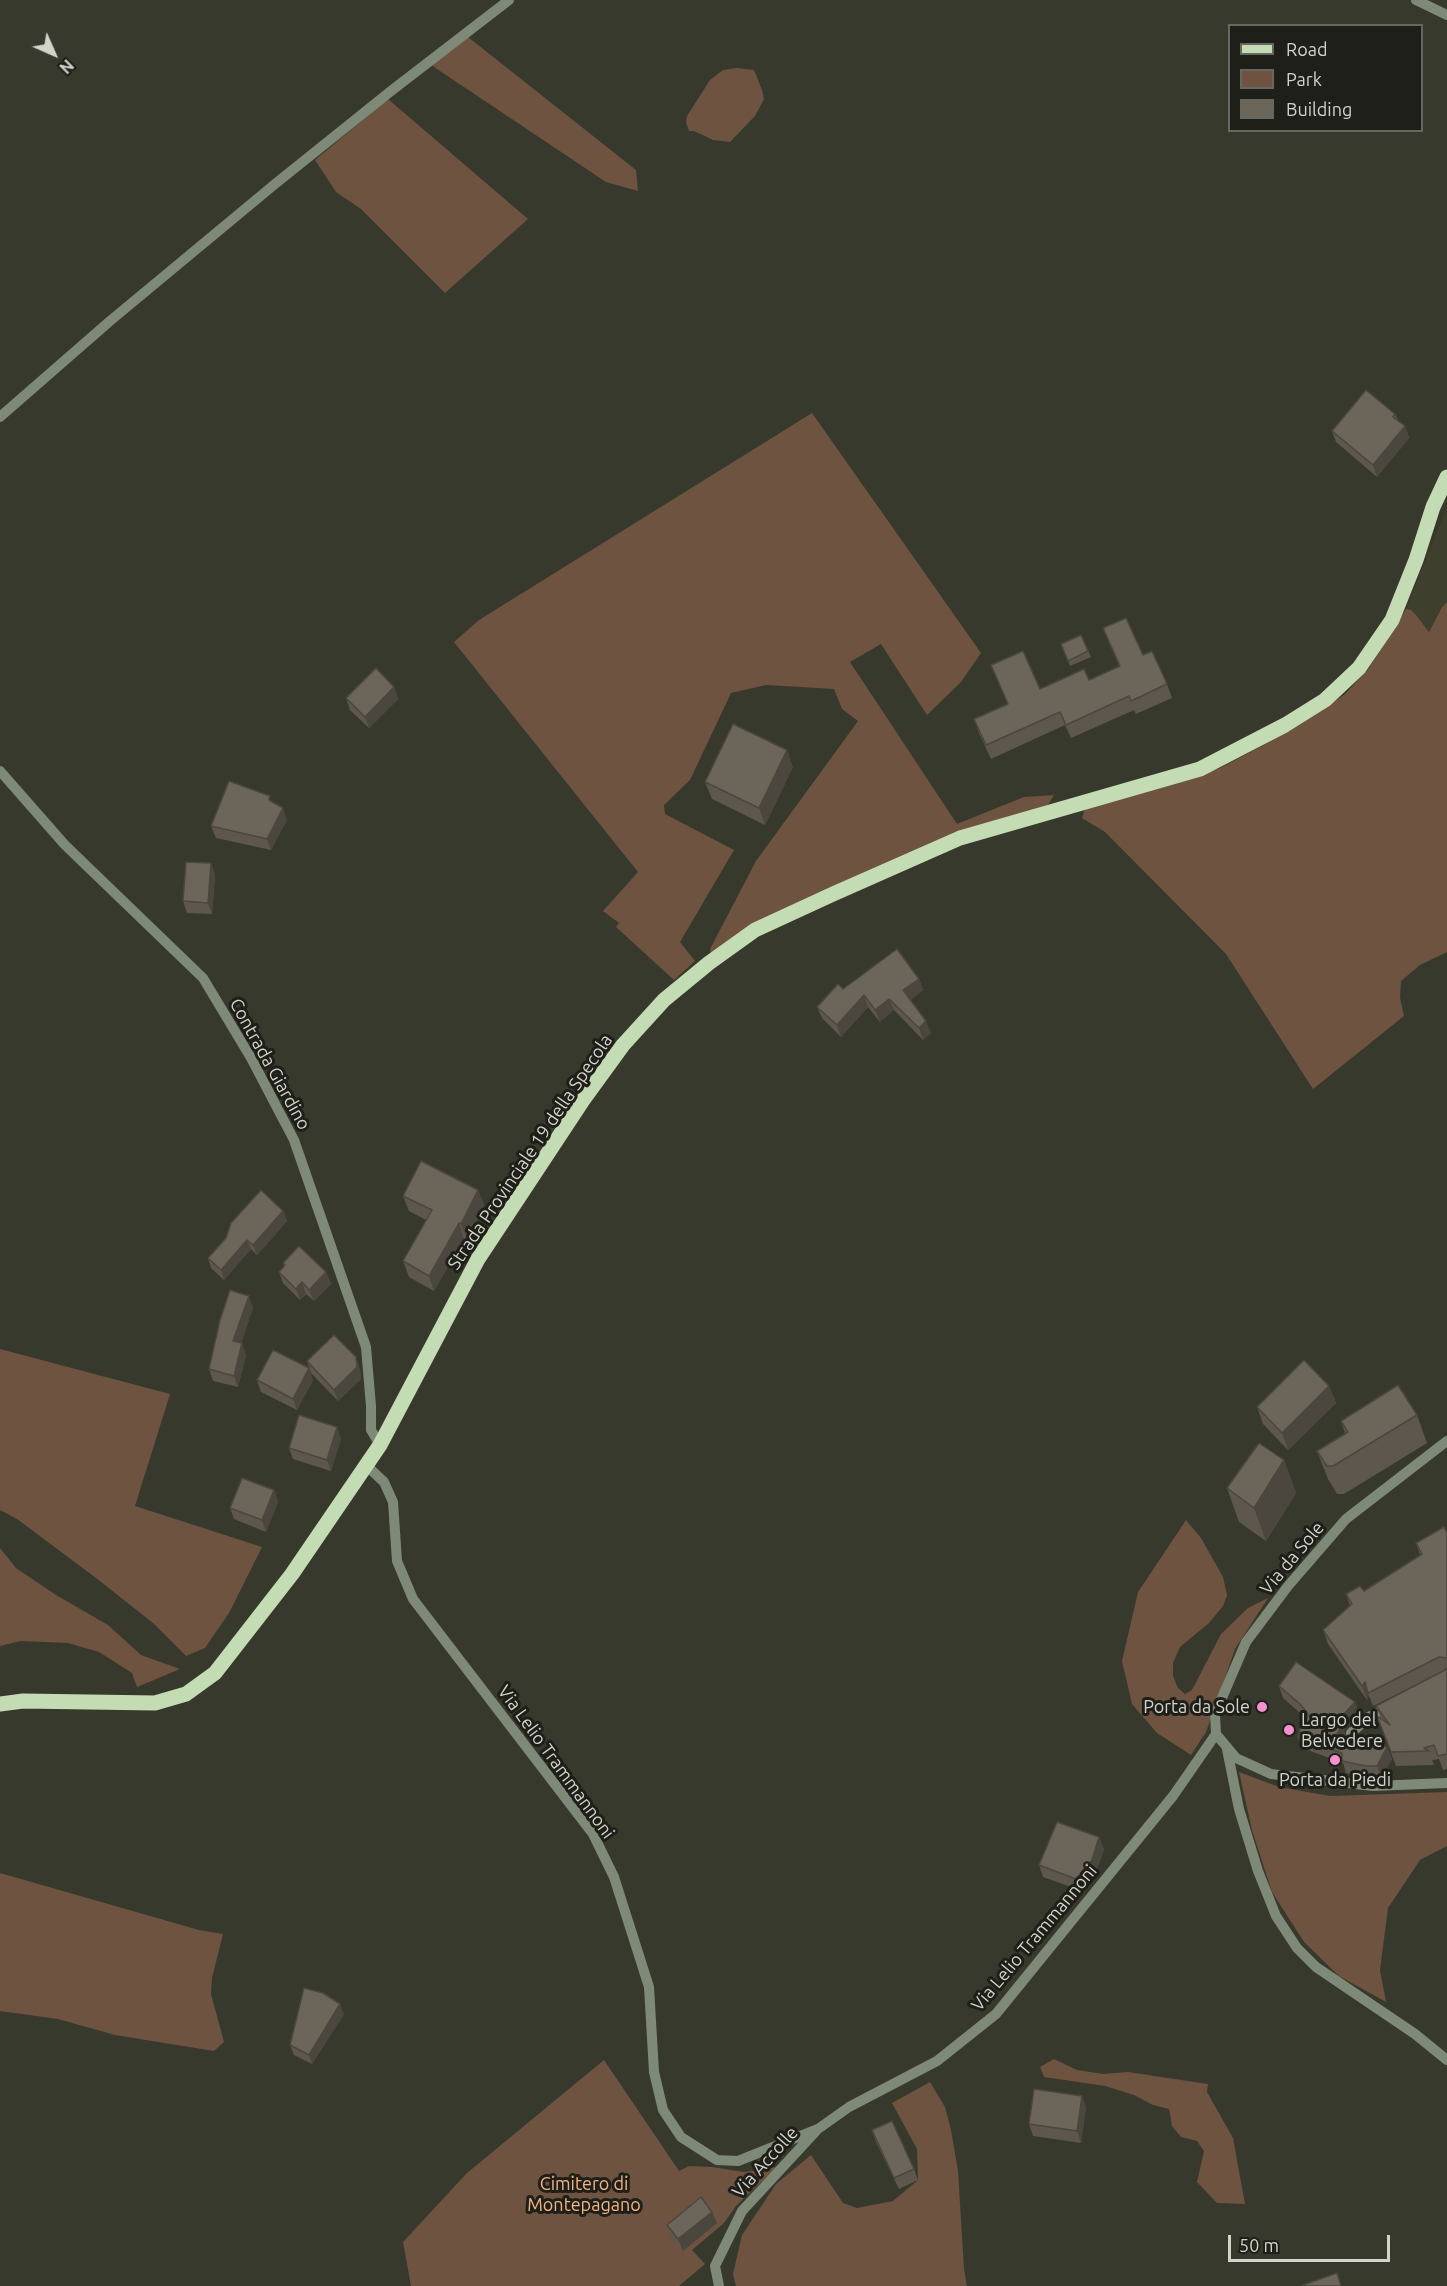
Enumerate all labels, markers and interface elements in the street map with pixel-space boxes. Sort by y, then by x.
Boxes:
north arrow [24,24,84,84]
legend [1228,24,1423,132]
text: Road [1286,39,1328,59]
text: N [56,56,77,77]
text: Park [1286,69,1322,89]
text: Building [1286,99,1352,119]
street label: Contrada Giardino [225,995,315,1133]
street label: Strada Provinciale 19 della Specola [443,1030,617,1274]
street label: Via da Sole [1255,1517,1329,1599]
street label: Via Lelio Trammannoni [493,1681,619,1843]
place label: Porta da Sole [1143,1696,1250,1718]
marker: Porta da Sole [1255,1700,1269,1714]
place label: Largo del Belvedere [1301,1709,1383,1752]
marker: Largo del Belvedere [1282,1723,1296,1737]
marker: Porta da Piedi [1328,1753,1342,1767]
place label: Porta da Piedi [1279,1769,1391,1791]
street label: Via Lelio Trammannoni [967,1861,1101,2015]
street label: Via Accolle [728,2122,802,2202]
park label: Cimitero di Montepagano [527,2173,641,2216]
scale bar [1231,2223,1393,2261]
text: 50 m [1239,2235,1279,2255]

